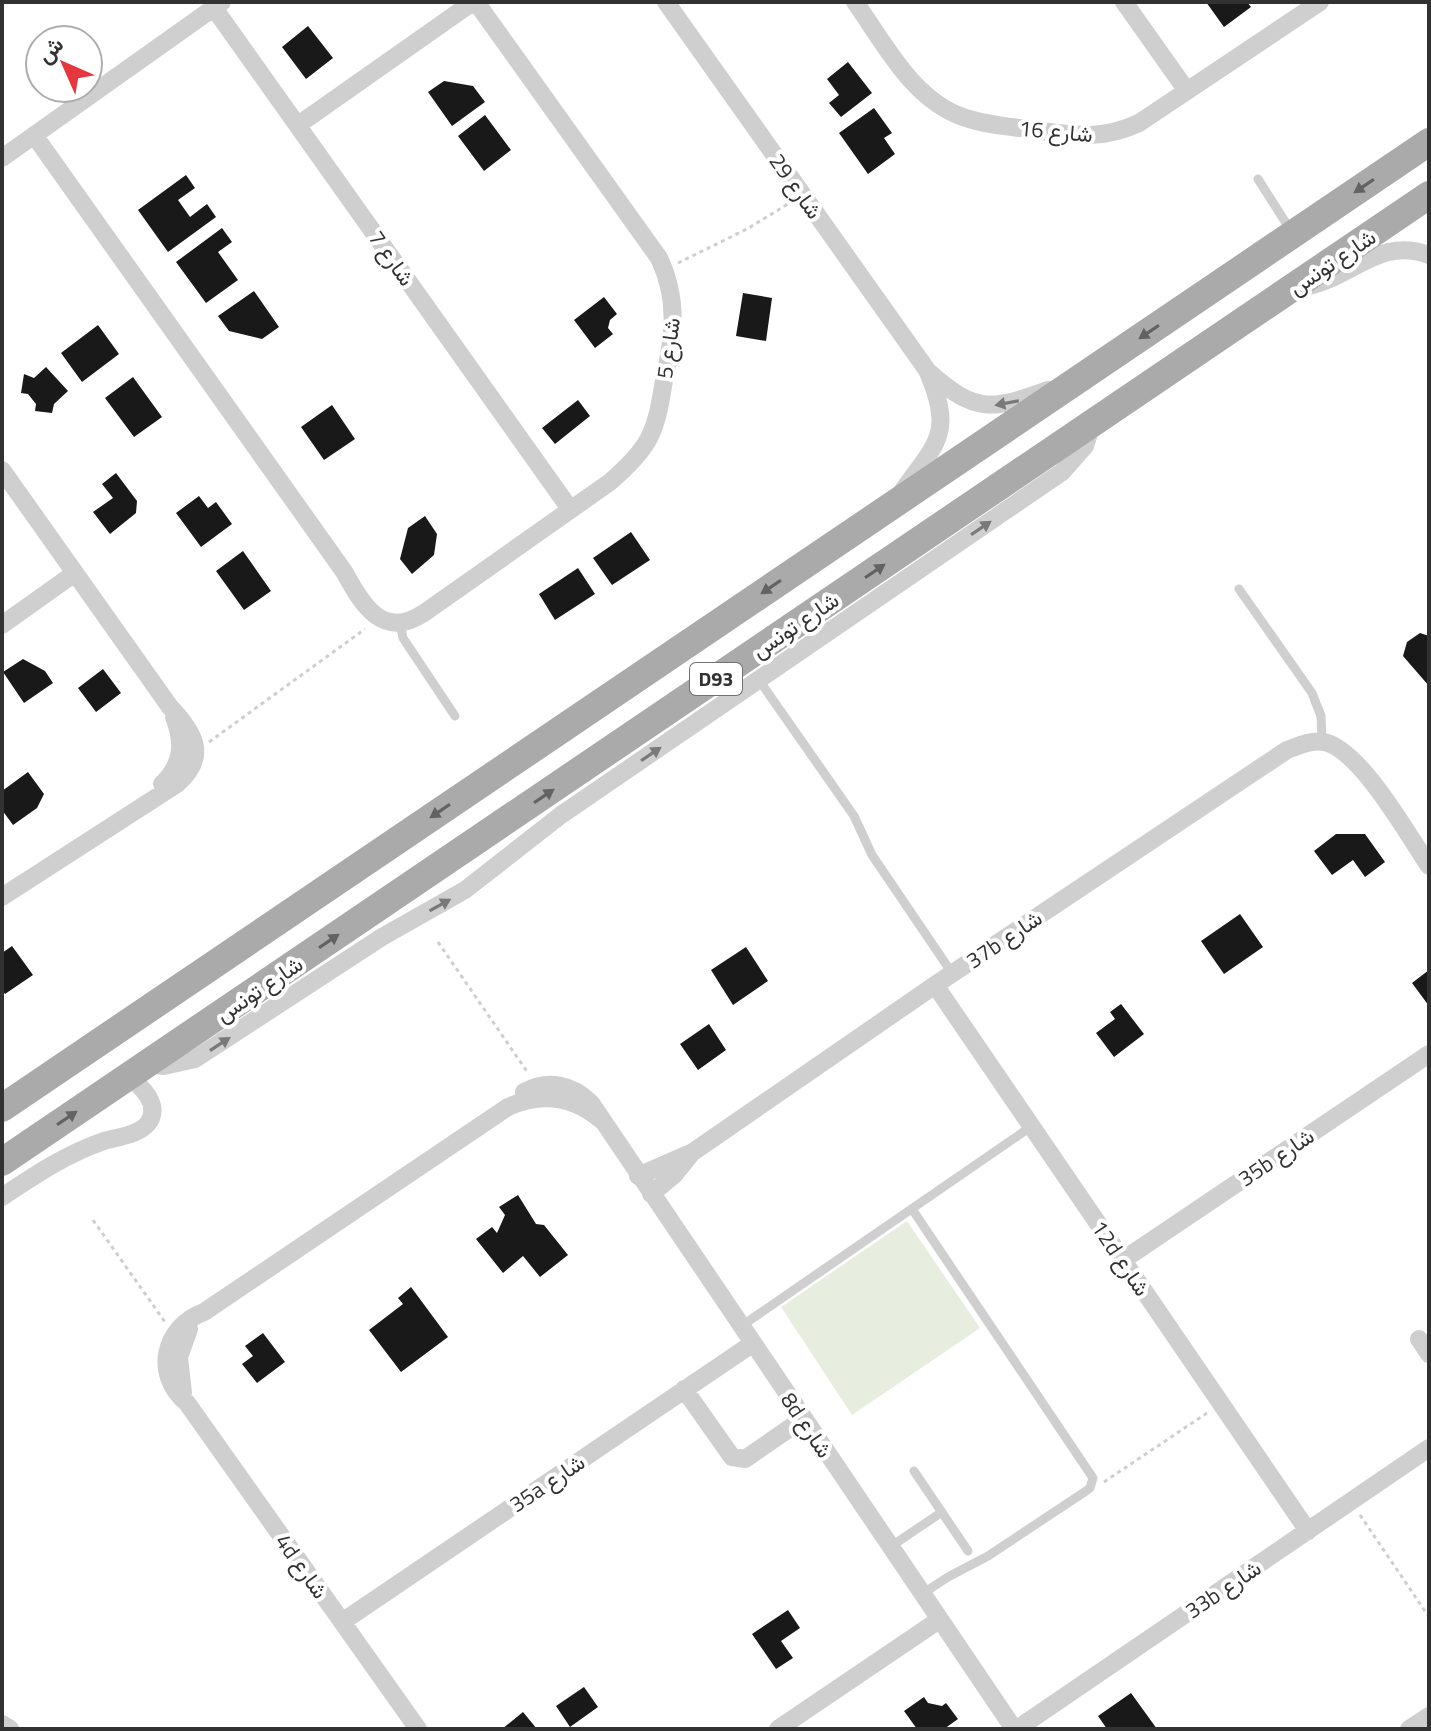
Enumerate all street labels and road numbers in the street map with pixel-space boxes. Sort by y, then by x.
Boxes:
street label: شارع 16 [1018,111,1094,151]
street label: شارع 29 [761,146,831,226]
street label: شارع تونس [1281,220,1383,304]
street label: شارع 7 [360,223,424,293]
street label: شارع 5 [647,315,689,381]
street label: شارع تونس [744,583,846,667]
road number: D93 [690,663,742,695]
street label: 37b شارع [959,901,1049,977]
street label: شارع تونس [208,947,310,1031]
street label: 35b شارع [1231,1119,1321,1195]
street label: 12d شارع [1083,1213,1159,1303]
street label: 8d شارع [772,1385,842,1465]
street label: 35a شارع [502,1445,592,1521]
street label: 4d شارع [267,1526,337,1606]
street label: 33b شارع [1178,1551,1268,1627]

